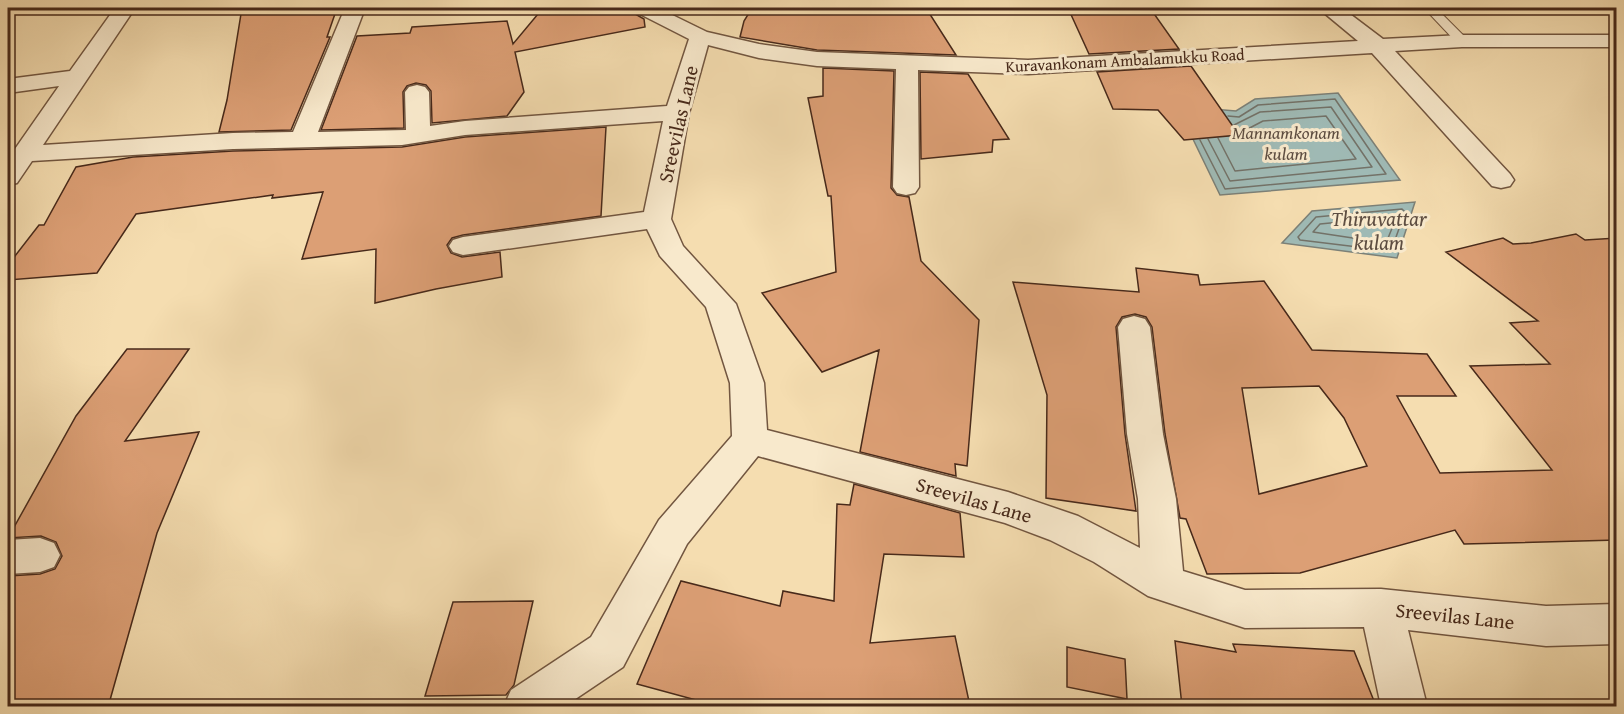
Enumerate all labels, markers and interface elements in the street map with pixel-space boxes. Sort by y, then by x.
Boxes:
street label: Kuravankonam Ambalamukku Road [1005,42,1246,78]
street label: Sreevilas Lane [650,63,705,185]
water label: Mannamkonam kulam [1232,119,1340,167]
water label: Thiruvattar kulam [1331,203,1428,258]
street label: Sreevilas Lane [913,469,1035,530]
street label: Sreevilas Lane [1394,595,1516,636]

